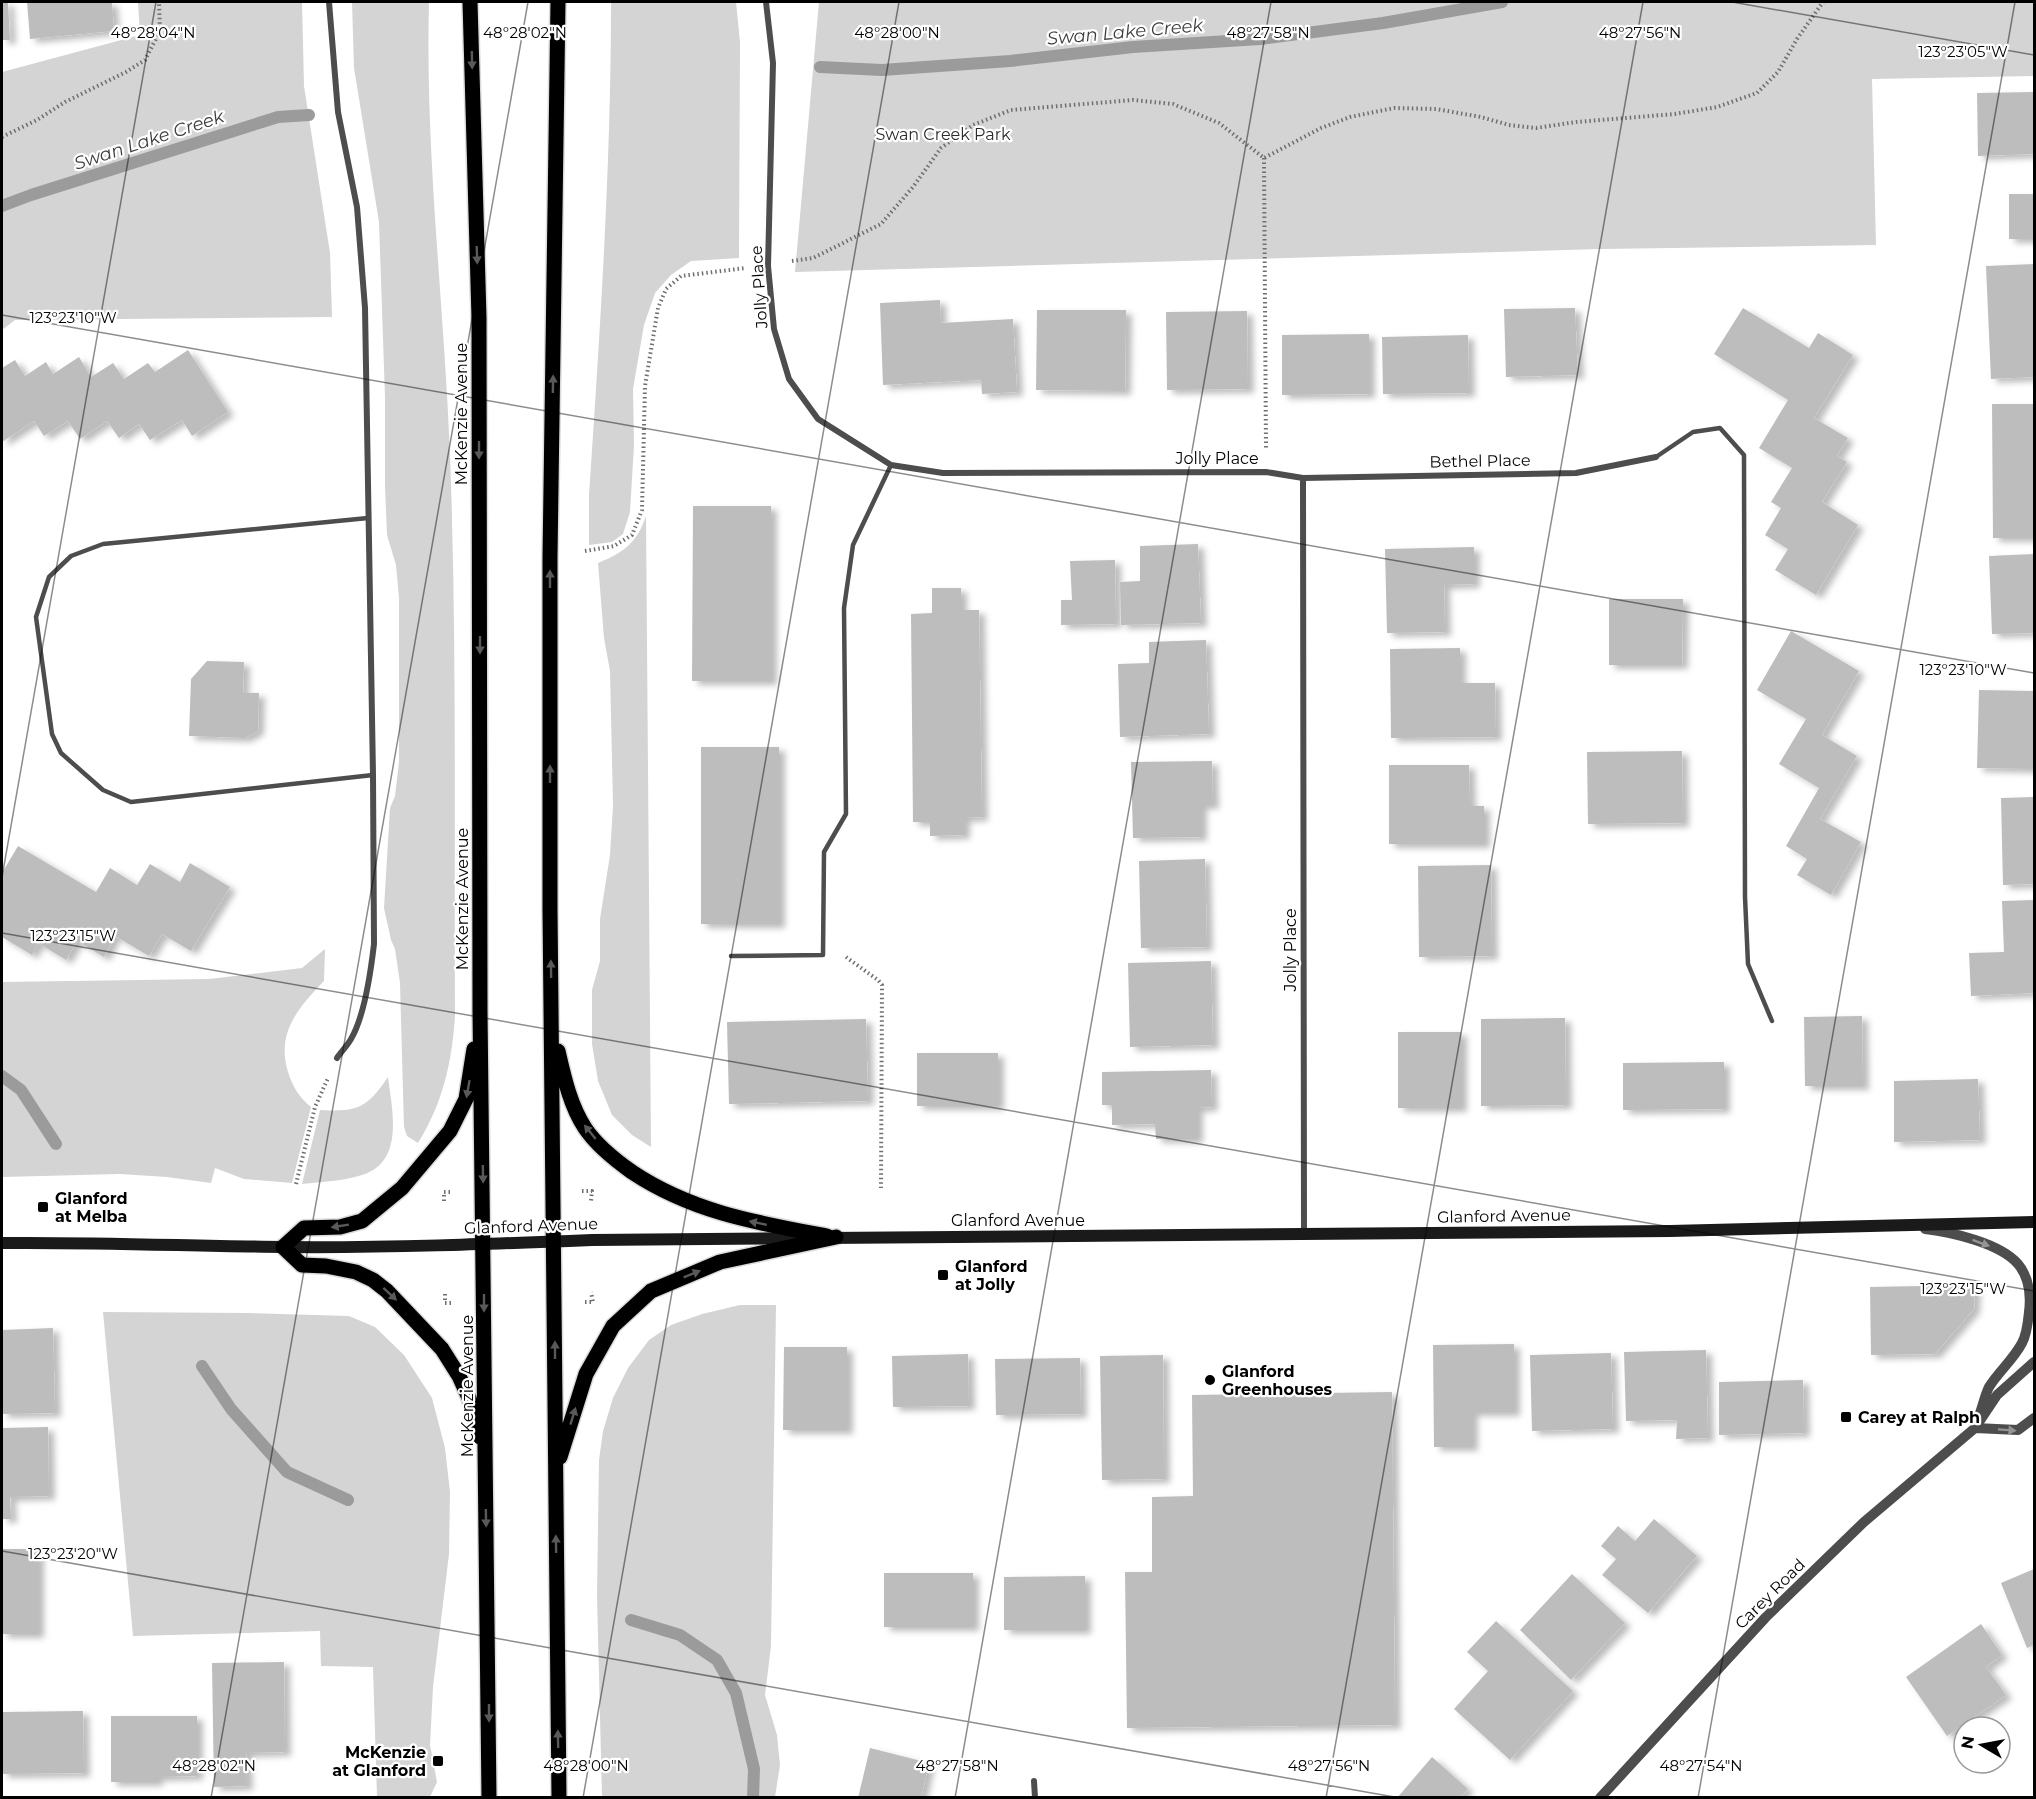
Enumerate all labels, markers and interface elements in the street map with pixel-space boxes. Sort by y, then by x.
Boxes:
water label: Swan Lake Creek [1046,14,1205,50]
text: 48°28'04"N [111,23,195,42]
text: 48°28'02"N [483,23,567,42]
text: 48°28'00"N [854,23,940,42]
text: 48°27'58"N [1226,23,1310,42]
text: 48°27'56"N [1599,23,1681,42]
text: 123°23'05"W [1918,42,2008,61]
one-way arrow [467,50,476,69]
water label: Swan Lake Creek [71,105,228,175]
park label: Swan Creek Park [875,125,1011,144]
one-way arrow [472,245,481,264]
street label: Jolly Place [747,245,771,330]
text: 123°23'10"W [29,308,117,327]
street label: McKenzie Avenue [452,343,471,485]
one-way arrow [548,375,558,394]
one-way arrow [474,440,484,459]
street label: Jolly Place [1174,449,1259,468]
street label: Bethel Place [1429,451,1531,471]
one-way arrow [545,570,555,589]
one-way arrow [475,635,485,654]
text: 123°23'10"W [1919,660,2007,679]
one-way arrow [545,765,555,784]
street label: McKenzie Avenue [453,828,472,970]
street label: Jolly Place [1281,908,1300,993]
text: 123°23'15"W [30,926,116,945]
one-way arrow [546,960,556,979]
one-way arrow [463,1080,472,1099]
one-way arrow [583,1124,596,1140]
one-way arrow [478,1165,488,1184]
place label: Glanford at Melba [55,1189,127,1226]
marker: Glanford at Melba [36,1200,50,1214]
street label: Glanford Avenue [1437,1205,1571,1227]
street label: Glanford Avenue [951,1211,1085,1230]
street label: Glanford Avenue [464,1214,598,1238]
one-way arrow [749,1217,767,1227]
one-way arrow [330,1221,349,1230]
one-way arrow [1973,1239,1991,1249]
place label: Glanford at Jolly [955,1257,1027,1294]
marker: Glanford at Jolly [936,1268,950,1282]
one-way arrow [683,1269,701,1278]
text: 123°23'15"W [1920,1279,2006,1298]
one-way arrow [382,1287,397,1301]
one-way arrow [479,1293,489,1312]
street label: McKenzie Avenue [458,1315,477,1457]
one-way arrow [550,1340,560,1359]
place label: Glanford Greenhouses [1222,1362,1333,1399]
marker: Glanford Greenhouses [1203,1373,1217,1387]
one-way arrow [568,1407,578,1425]
place label: Carey at Ralph [1858,1408,1980,1427]
marker: Carey at Ralph [1839,1410,1853,1424]
one-way arrow [1997,1425,2016,1434]
one-way arrow [481,1509,491,1528]
one-way arrow [551,1535,561,1554]
text: 123°23'20"W [28,1544,118,1563]
street label: Carey Road [1731,1555,1809,1633]
one-way arrow [484,1704,494,1723]
north arrow [1952,1715,2012,1775]
one-way arrow [553,1730,563,1749]
text: N [1957,1734,1978,1751]
place label: McKenzie at Glanford [332,1743,426,1780]
marker: McKenzie at Glanford [431,1754,445,1768]
text: 48°28'02"N [172,1756,256,1775]
text: 48°28'00"N [543,1756,629,1775]
text: 48°27'58"N [915,1756,999,1775]
text: 48°27'56"N [1288,1756,1370,1775]
text: 48°27'54"N [1659,1756,1743,1775]

